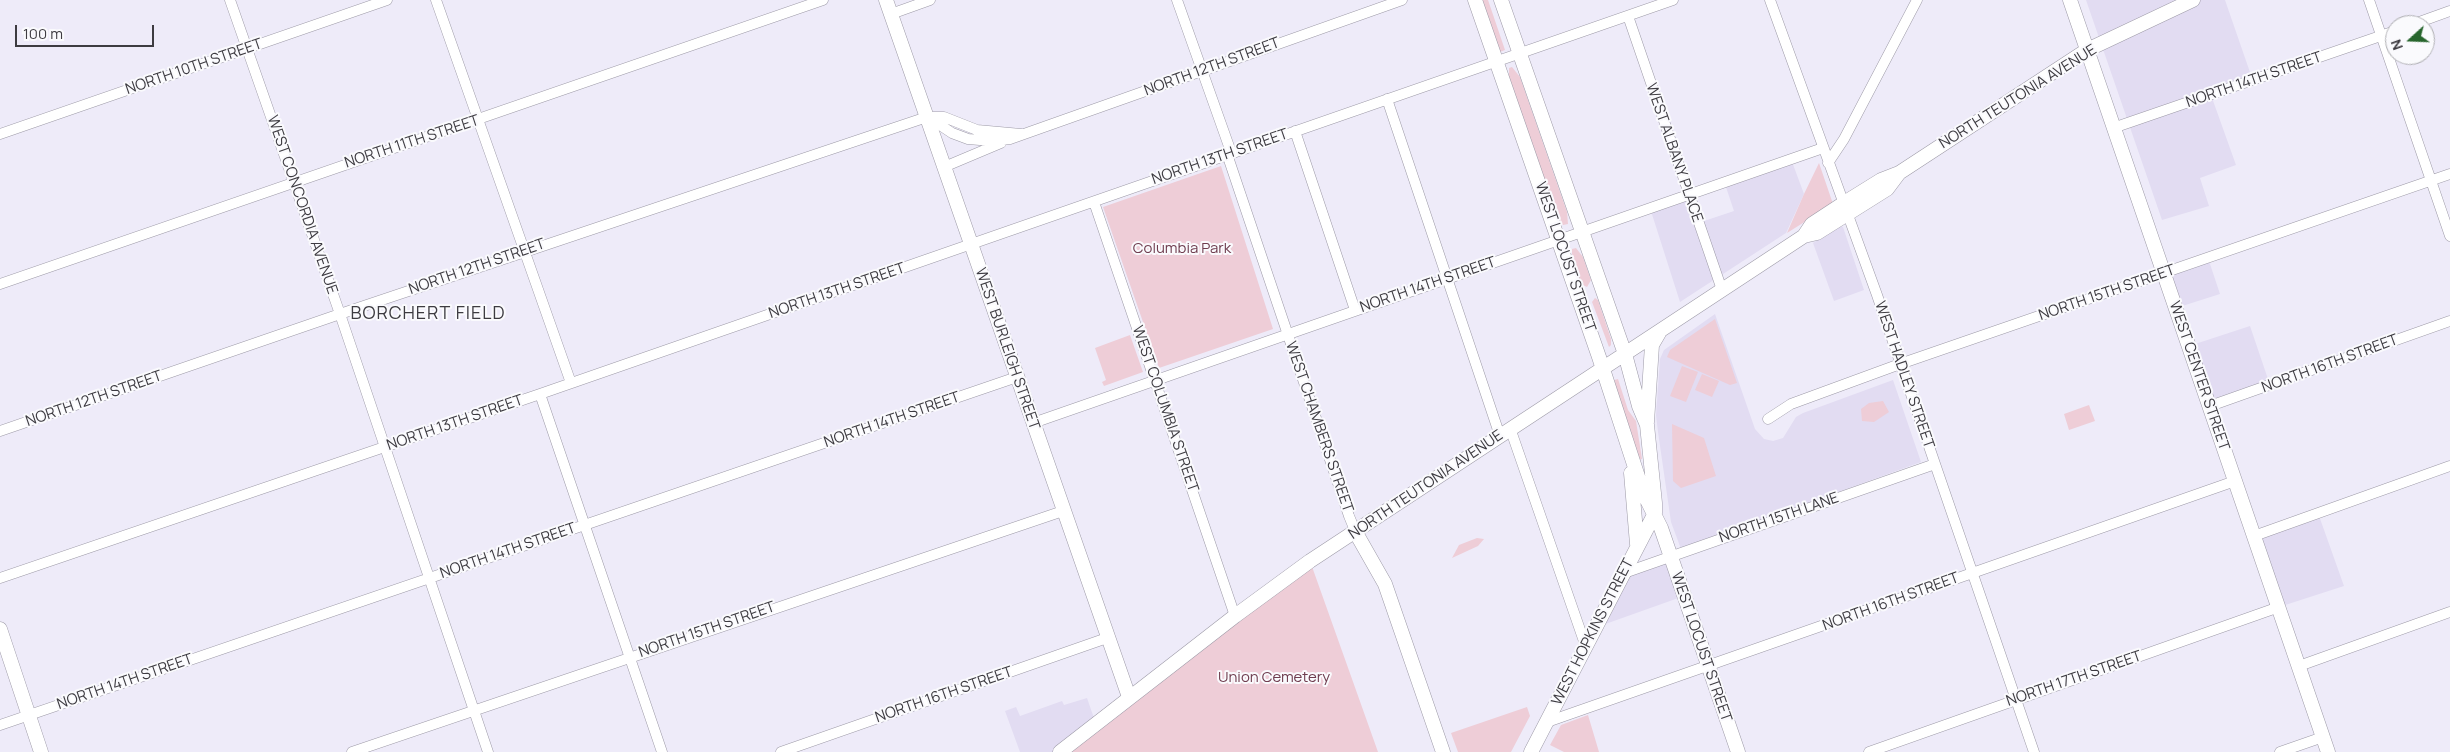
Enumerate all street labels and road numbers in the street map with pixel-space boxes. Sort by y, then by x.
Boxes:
street label: NORTH 12TH STREET [1142,34,1282,100]
street label: NORTH 10TH STREET [123,35,265,99]
street label: NORTH TEUTONIA AVENUE [1936,41,2100,153]
street label: NORTH 14TH STREET [2184,48,2324,112]
street label: WEST ALBANY PLACE [1642,81,1706,225]
street label: NORTH 11TH STREET [342,112,482,172]
street label: WEST CONCORDIA AVENUE [263,113,341,297]
street label: NORTH 13TH STREET [1150,125,1290,189]
street label: WEST LOCUST STREET [1531,180,1599,334]
street label: NORTH 12TH STREET [406,235,548,299]
street label: NORTH 14TH STREET [1358,253,1498,317]
street label: NORTH 13TH STREET [767,259,907,323]
street label: NORTH 15TH STREET [2036,261,2178,325]
street label: WEST BURLEIGH STREET [971,266,1043,432]
street label: WEST HADLEY STREET [1870,299,1938,451]
street label: WEST CENTER STREET [2165,299,2233,453]
street label: WEST COLUMBIA STREET [1128,323,1202,495]
street label: NORTH 16TH STREET [2259,331,2401,397]
street label: WEST CHAMBERS STREET [1281,339,1357,515]
street label: NORTH 12TH STREET [23,367,165,431]
street label: NORTH 14TH STREET [822,388,962,452]
street label: NORTH 13TH STREET [385,391,525,455]
street label: NORTH TEUTONIA AVENUE [1345,427,1507,543]
street label: NORTH 15TH LANE [1717,489,1841,547]
street label: NORTH 14TH STREET [438,519,578,583]
street label: WEST HOPKINS STREET [1548,556,1638,708]
street label: NORTH 16TH STREET [1820,569,1962,635]
street label: WEST LOCUST STREET [1667,570,1735,724]
street label: NORTH 15TH STREET [636,598,778,662]
street label: NORTH 17TH STREET [2004,647,2144,711]
street label: NORTH 14TH STREET [55,650,195,714]
street label: NORTH 16TH STREET [873,663,1015,727]

